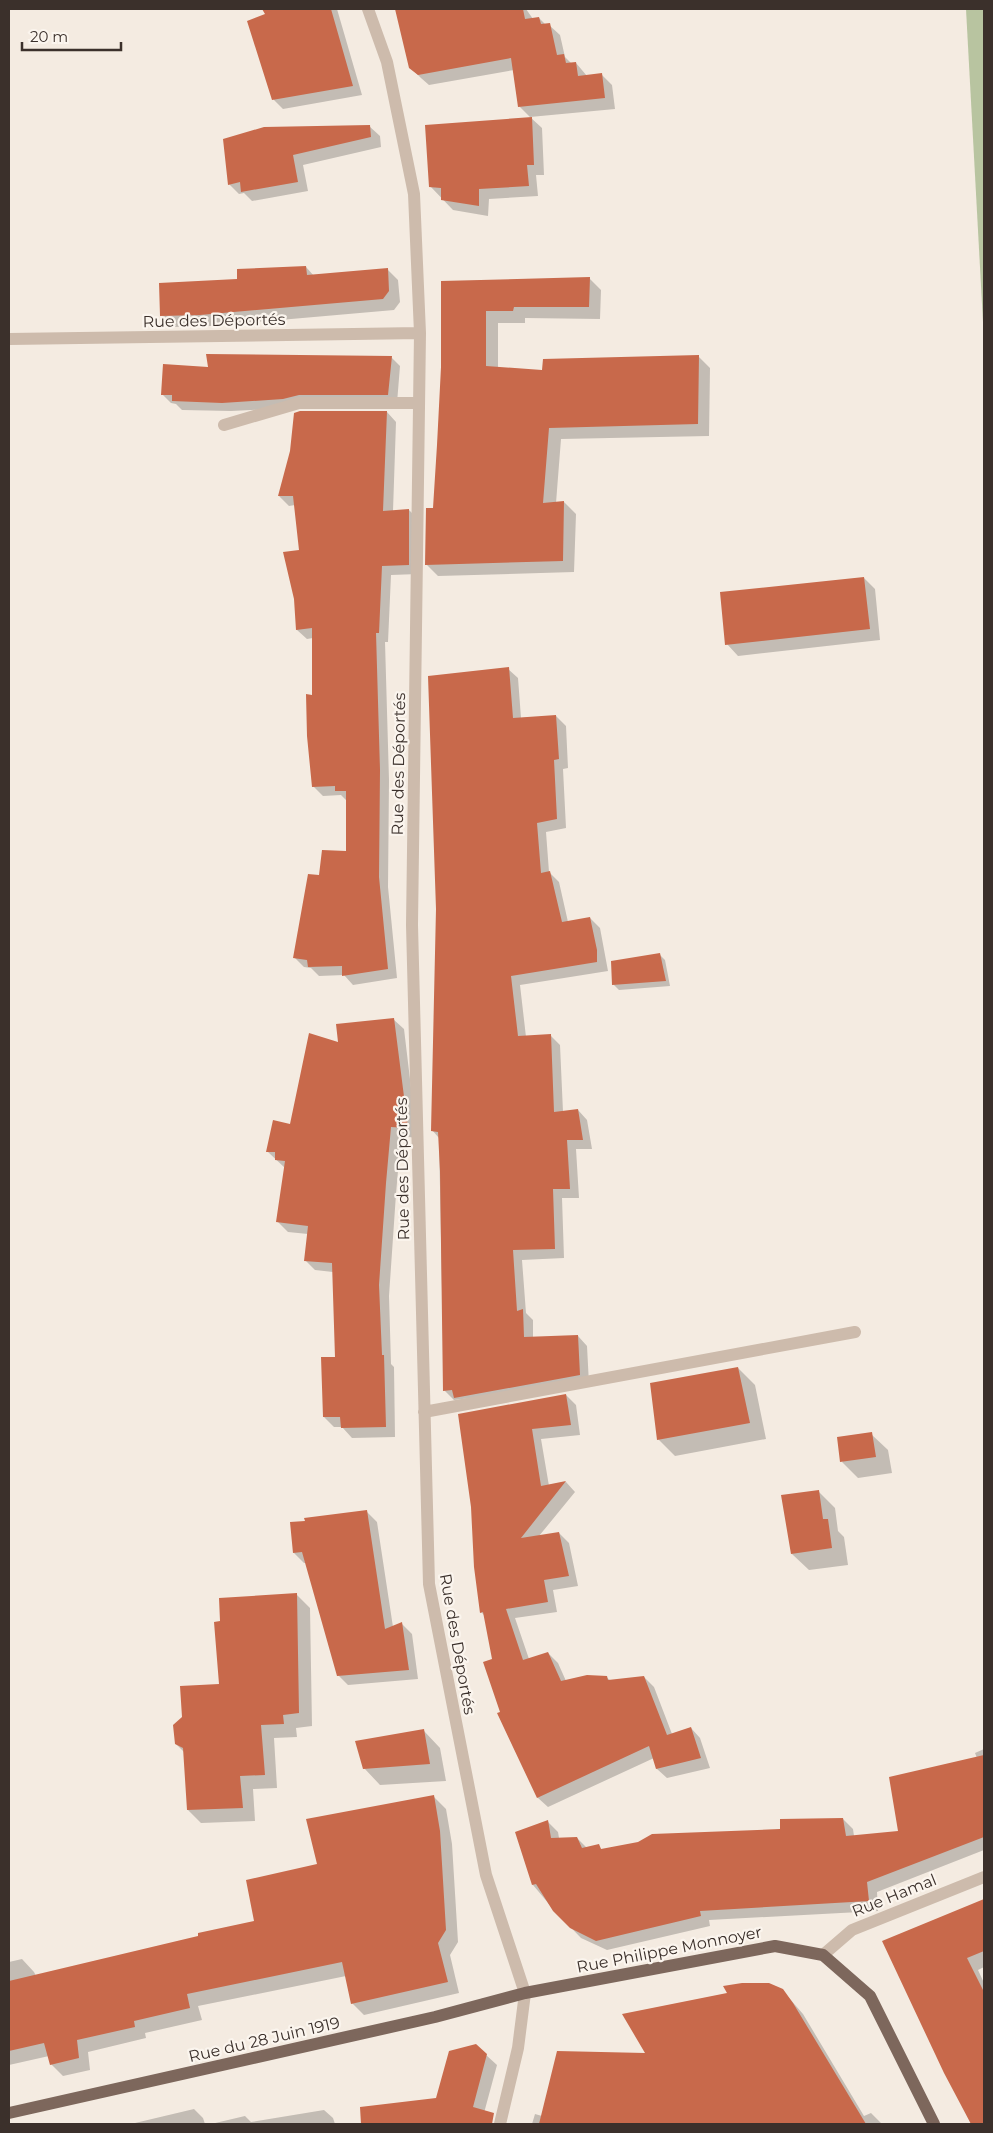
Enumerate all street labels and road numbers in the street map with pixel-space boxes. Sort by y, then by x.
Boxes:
street label: Rue des Déportés [142,310,286,331]
street label: Rue des Déportés [388,692,409,836]
street label: Rue des Déportés [392,1097,413,1241]
street label: Rue des Déportés [436,1572,479,1716]
street label: Rue Hamal [849,1870,939,1921]
street label: Rue Philippe Monnoyer [575,1922,763,1977]
street label: Rue du 28 Juin 1919 [187,2013,342,2066]

